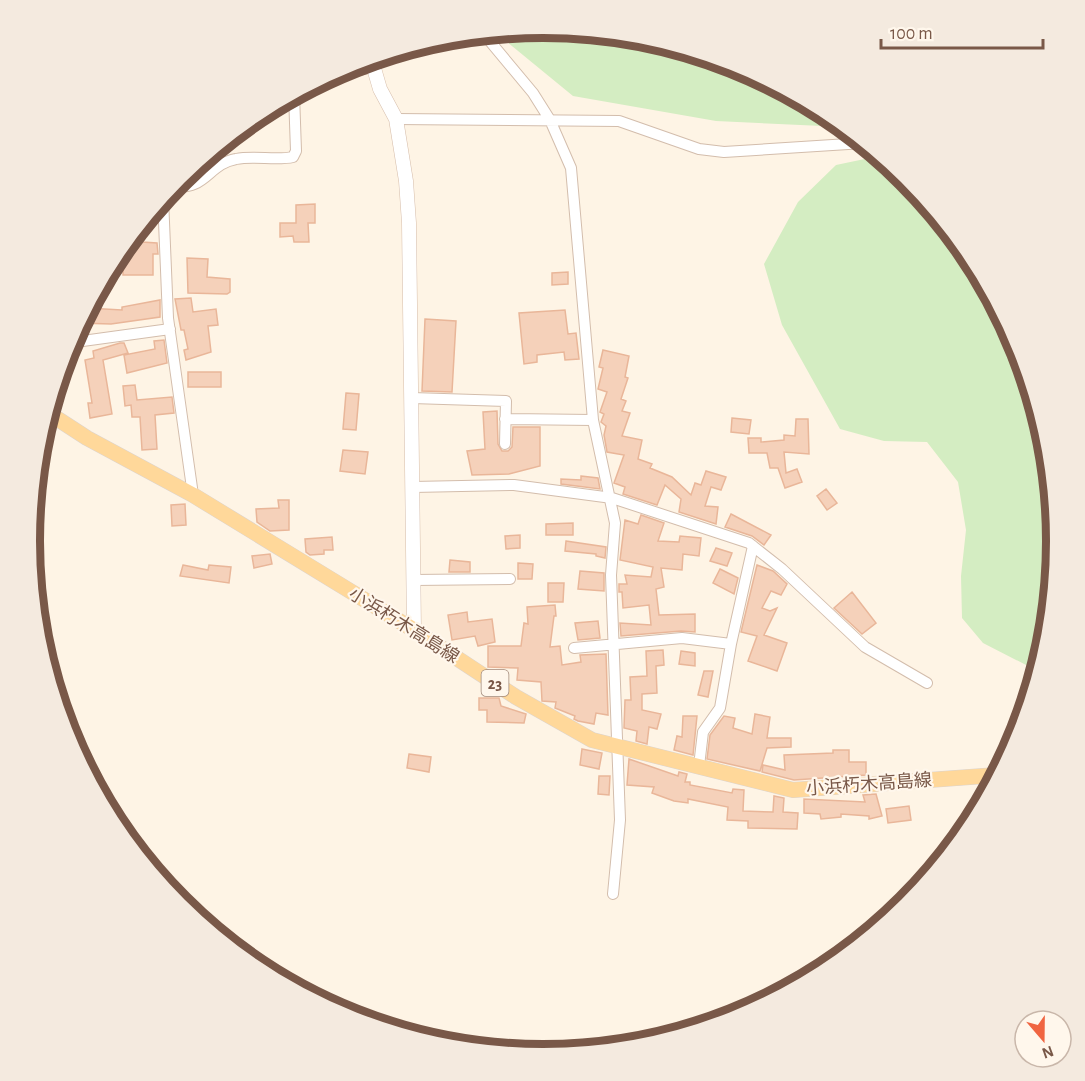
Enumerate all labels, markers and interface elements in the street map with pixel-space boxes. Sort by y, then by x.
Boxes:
scale bar [881,12,1043,50]
text: 100 m [890,25,933,43]
street label: 小浜朽木高島線 [345,583,463,667]
road number: 23 [482,670,508,696]
street label: 小浜朽木高島線 [805,770,933,798]
north arrow [1013,1009,1073,1069]
text: N [1040,1043,1056,1062]

